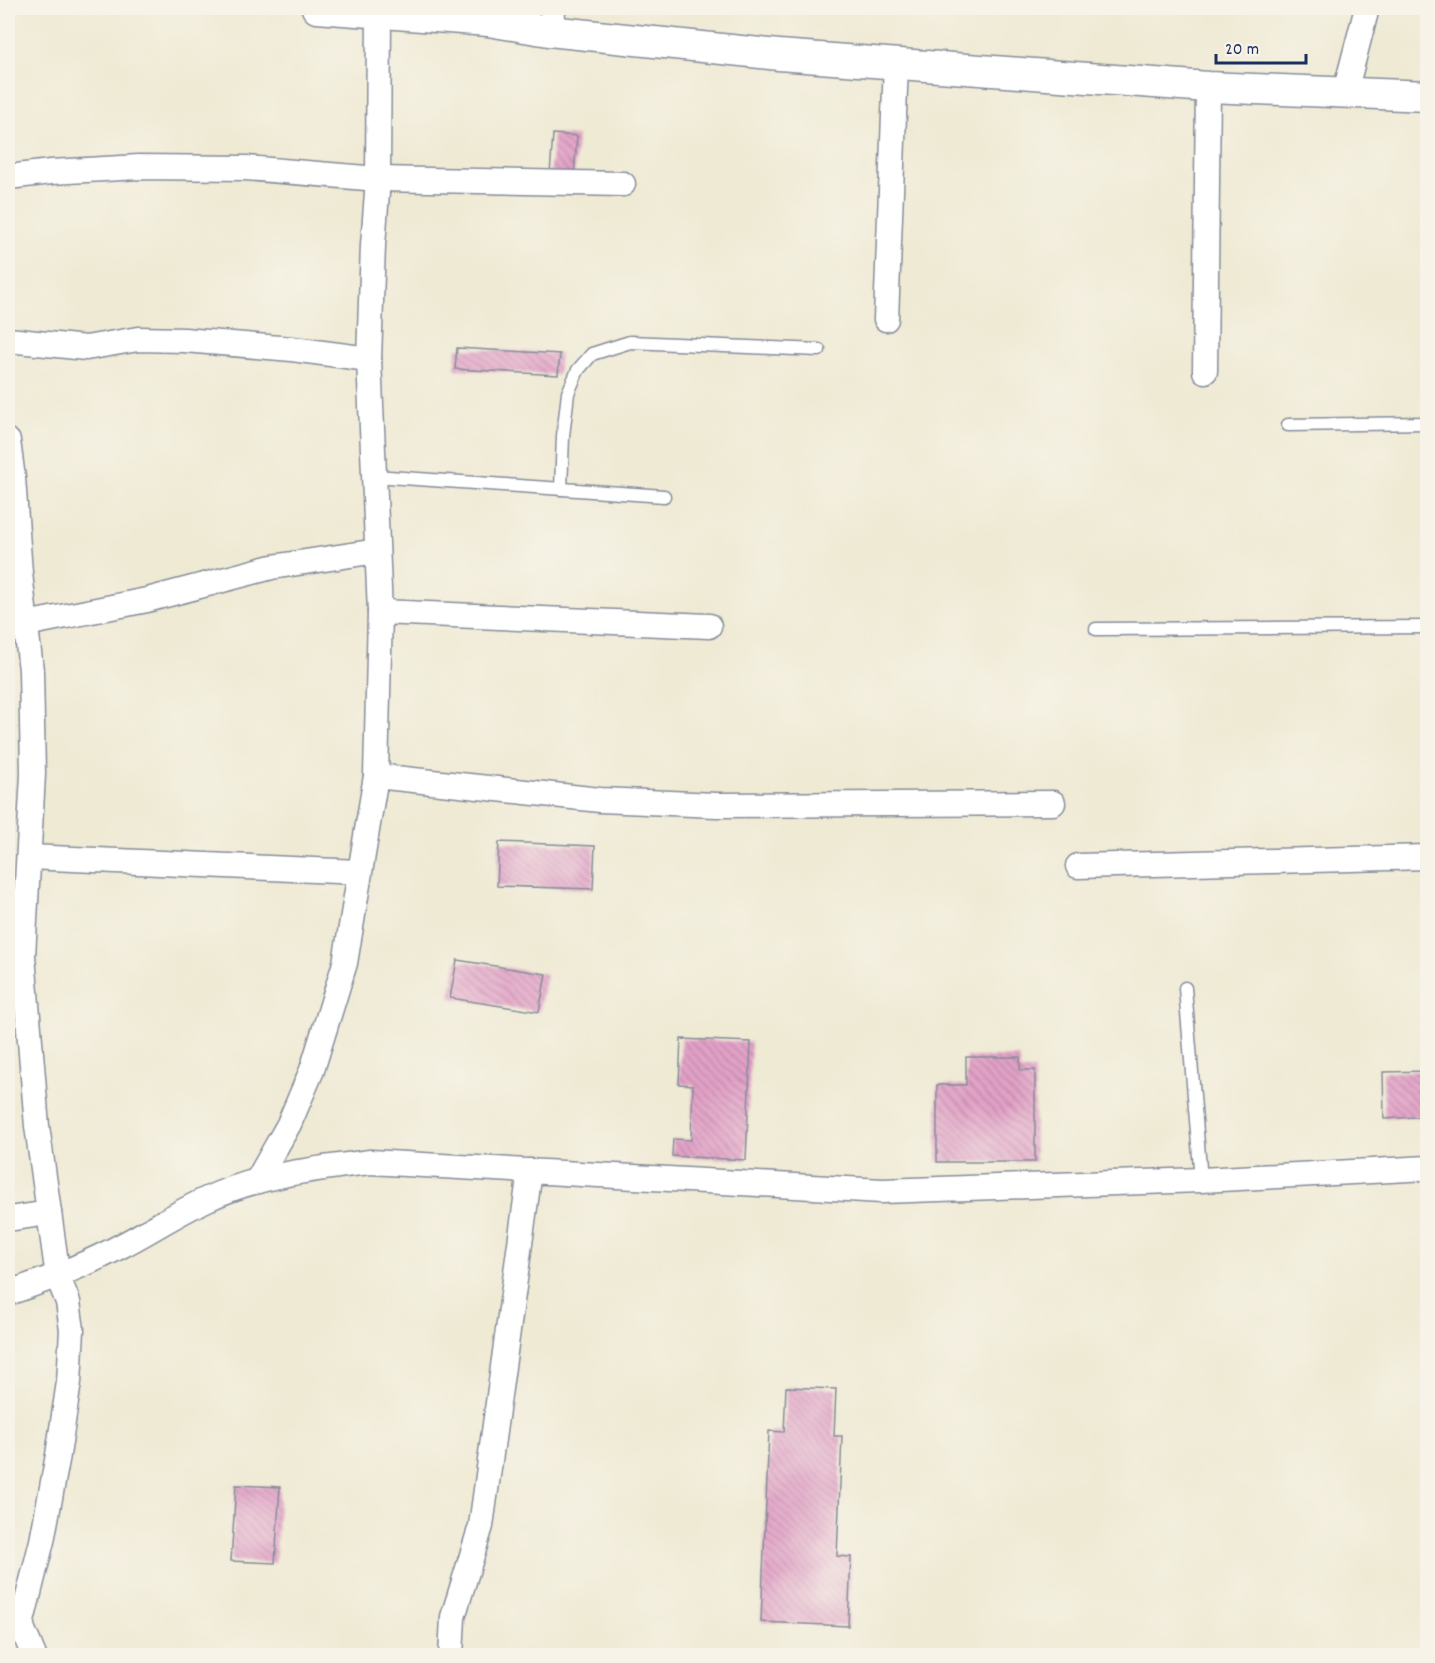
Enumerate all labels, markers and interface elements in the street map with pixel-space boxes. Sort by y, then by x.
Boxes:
scale bar [1216,27,1306,65]
text: 20 m [1225,38,1259,63]

